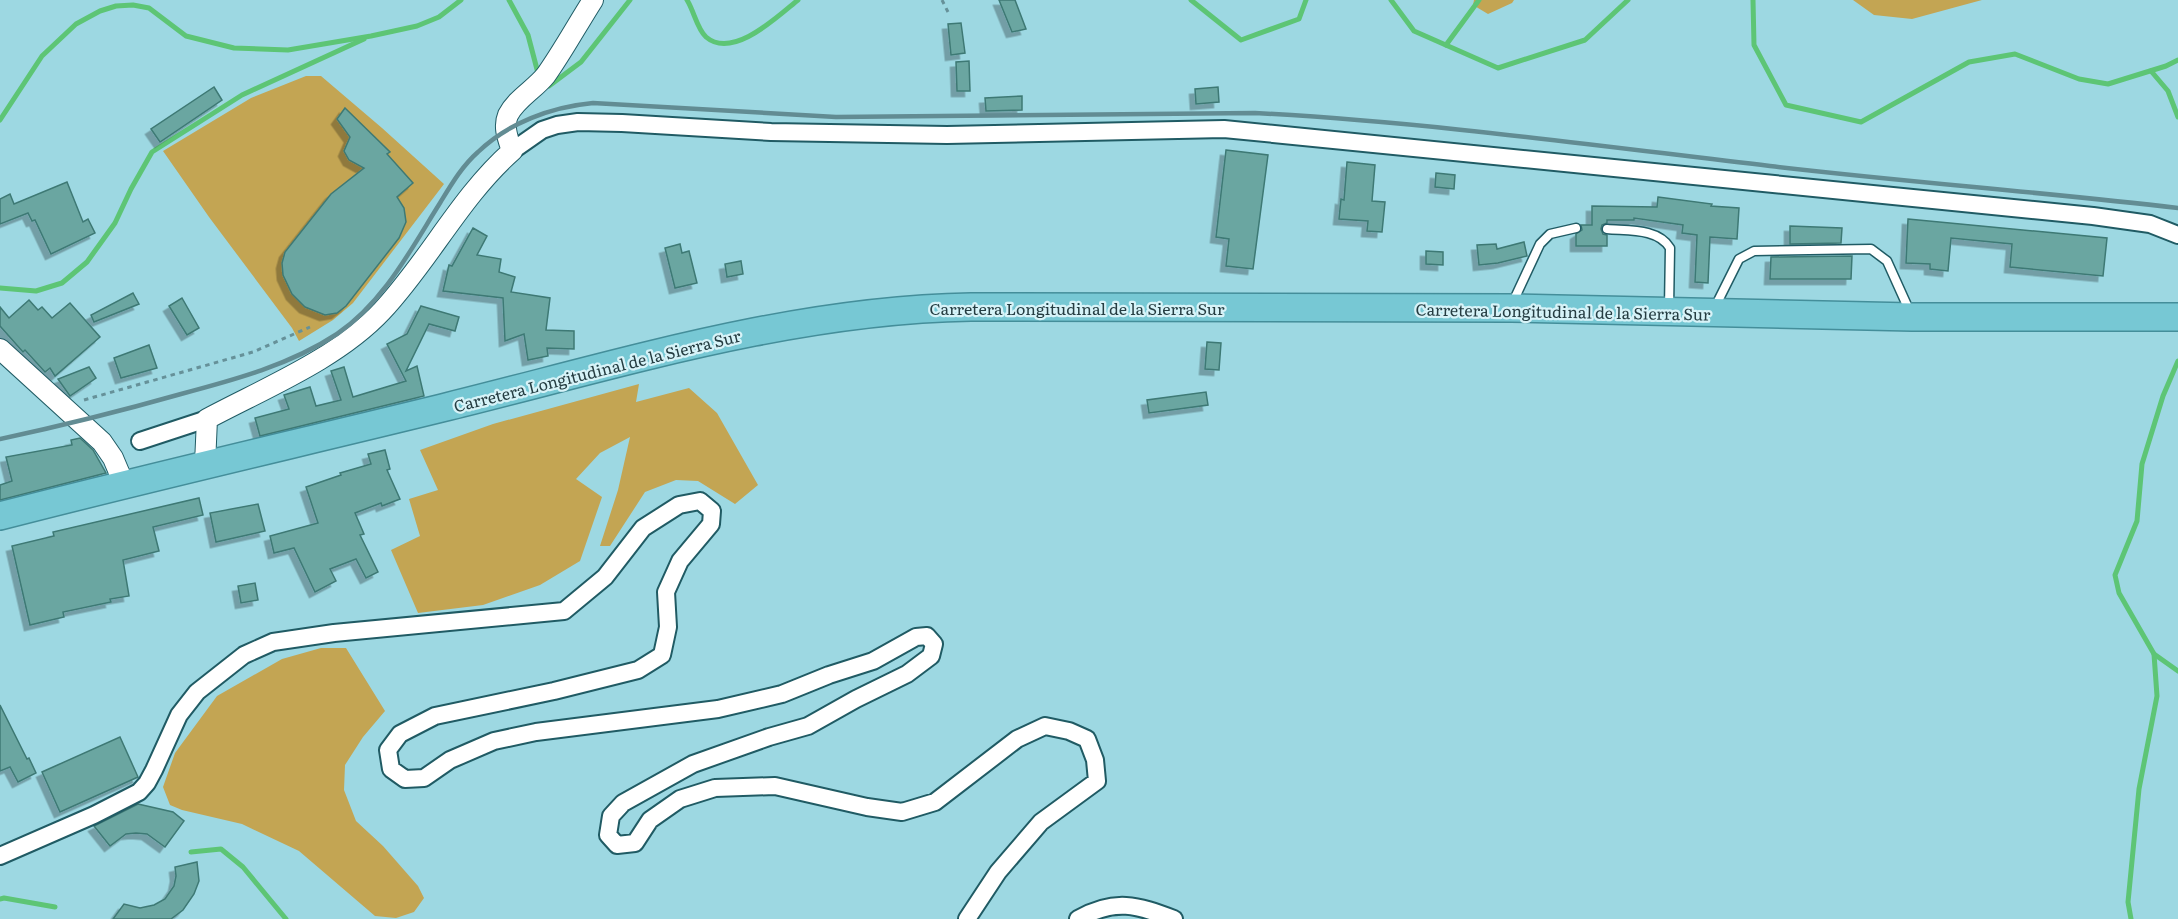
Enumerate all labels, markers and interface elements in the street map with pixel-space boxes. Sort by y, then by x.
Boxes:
street label: Carretera Longitudinal de la Sierra Sur [929,296,1225,320]
street label: Carretera Longitudinal de la Sierra Sur [1415,296,1711,326]
street label: Carretera Longitudinal de la Sierra Sur [451,323,743,417]

